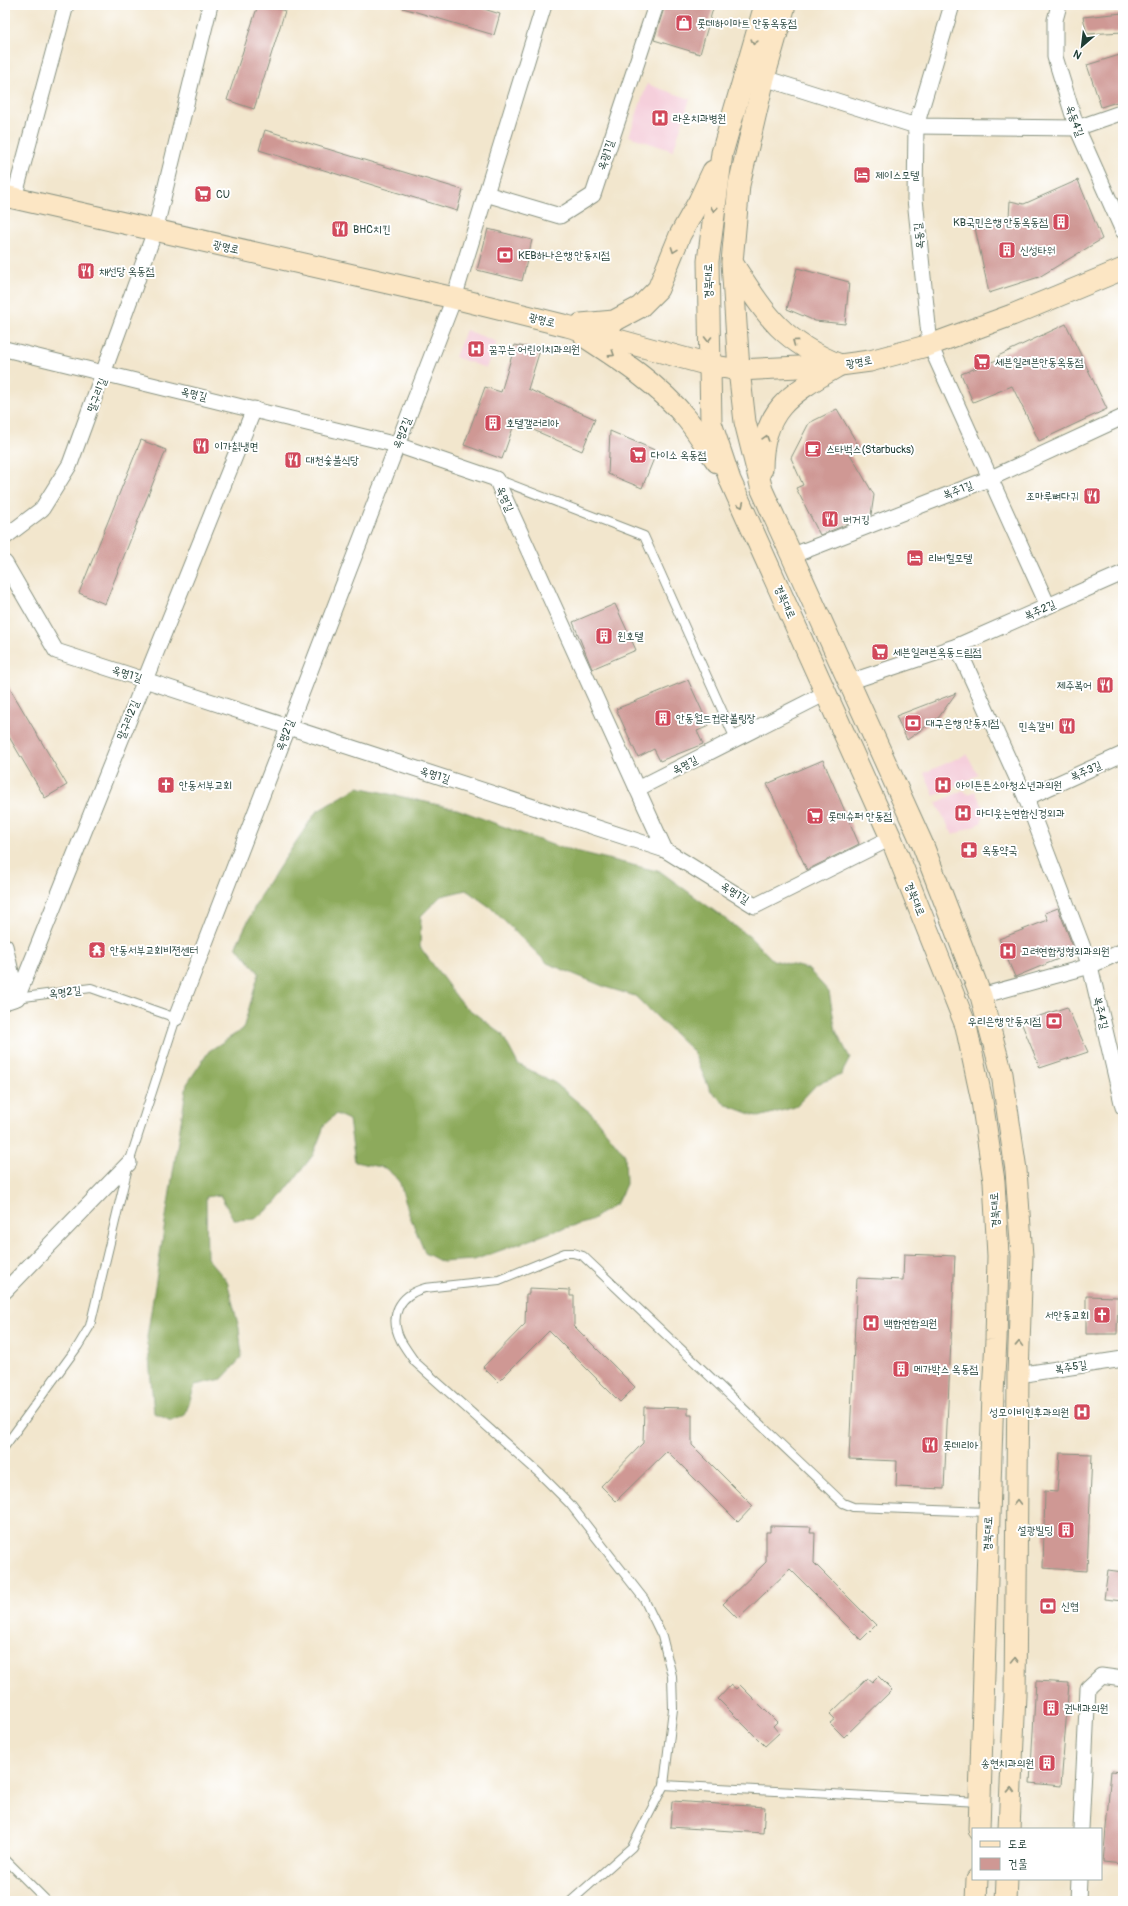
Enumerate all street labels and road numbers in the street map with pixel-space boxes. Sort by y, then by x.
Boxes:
street label: 옥동4길 [1063,103,1087,139]
street label: 옥광1길 [595,138,617,172]
street label: 옥동길 [911,222,927,250]
street label: 광명로 [212,238,241,256]
street label: 경북대로 [702,263,715,299]
street label: 광명로 [528,310,557,330]
street label: 광명로 [845,353,873,371]
street label: 말구리길 [85,376,109,414]
street label: 옥명길 [180,384,209,404]
street label: 옥명2길 [390,415,414,451]
street label: 복주1길 [941,478,975,502]
street label: 옥명길 [494,484,516,514]
street label: 경북대로 [772,583,798,621]
street label: 복주2길 [1022,597,1058,623]
street label: 옥명1길 [110,663,144,685]
street label: 말구리2길 [114,698,142,742]
street label: 옥명2길 [273,717,297,753]
street label: 옥명길 [670,753,700,777]
street label: 복주3길 [1068,758,1104,784]
street label: 옥명1길 [418,764,452,786]
street label: 옥명1길 [718,879,752,907]
street label: 경북대로 [902,880,928,918]
street label: 옥명2길 [48,984,82,1000]
street label: 복주4길 [1091,995,1111,1031]
street label: 경북대로 [988,1192,1002,1228]
street label: 복주5길 [1054,1358,1088,1376]
street label: 경북대로 [981,1516,995,1552]

